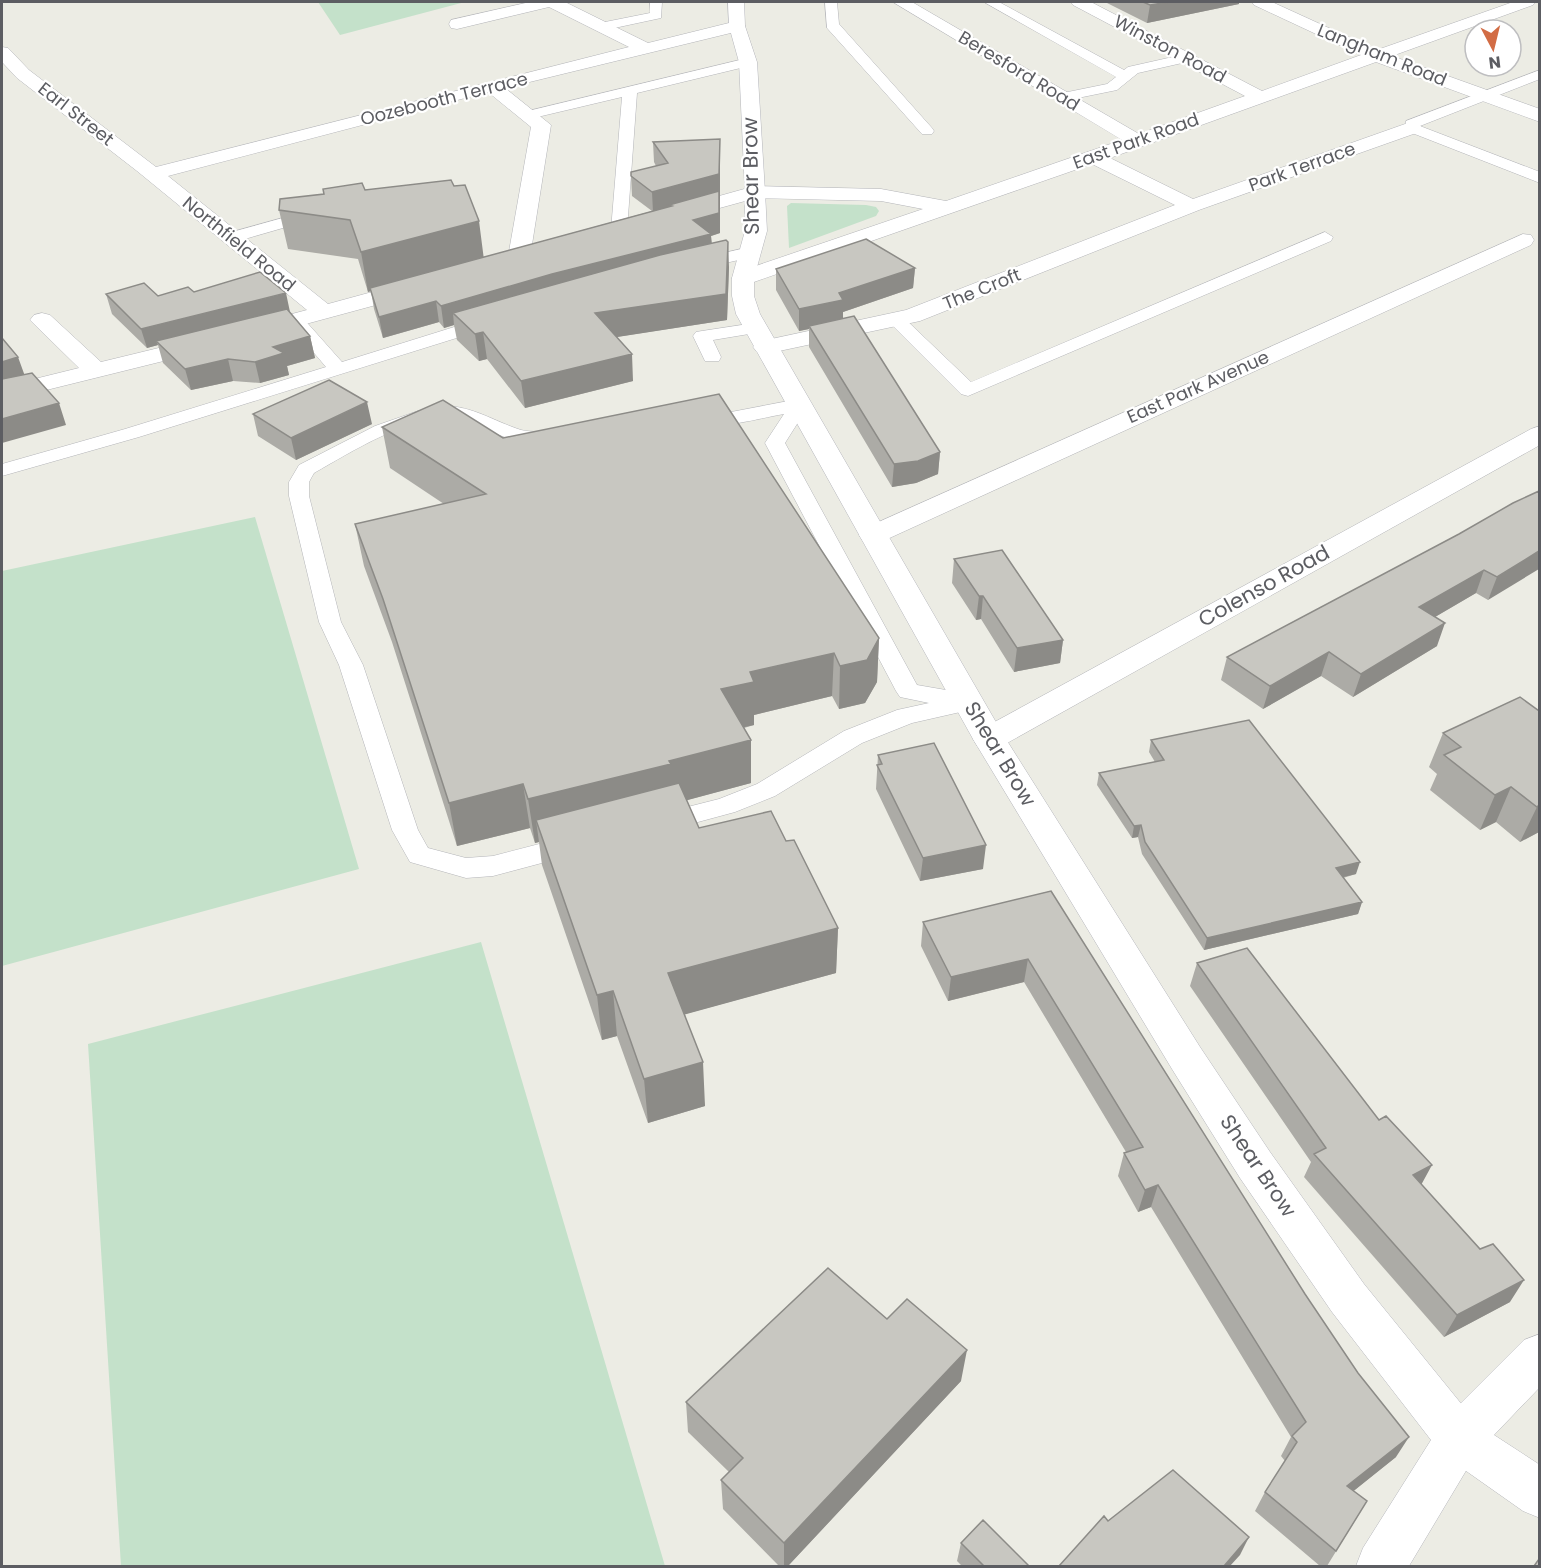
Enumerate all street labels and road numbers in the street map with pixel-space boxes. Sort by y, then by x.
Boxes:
street label: Winston Road [1110,8,1231,89]
street label: Langham Road [1314,17,1451,92]
street label: Beresford Road [954,24,1085,117]
street label: Oozebooth Terrace [358,66,530,131]
street label: Earl Street [33,76,119,151]
street label: East Park Road [1069,106,1202,175]
street label: Shear Brow [735,117,766,235]
street label: Park Terrace [1245,136,1359,197]
street label: Northfield Road [178,190,301,297]
street label: The Croft [939,262,1024,315]
street label: East Park Avenue [1123,344,1273,429]
street label: Colenso Road [1193,538,1335,634]
street label: Shear Brow [958,696,1043,812]
street label: Shear Brow [1213,1109,1303,1223]

